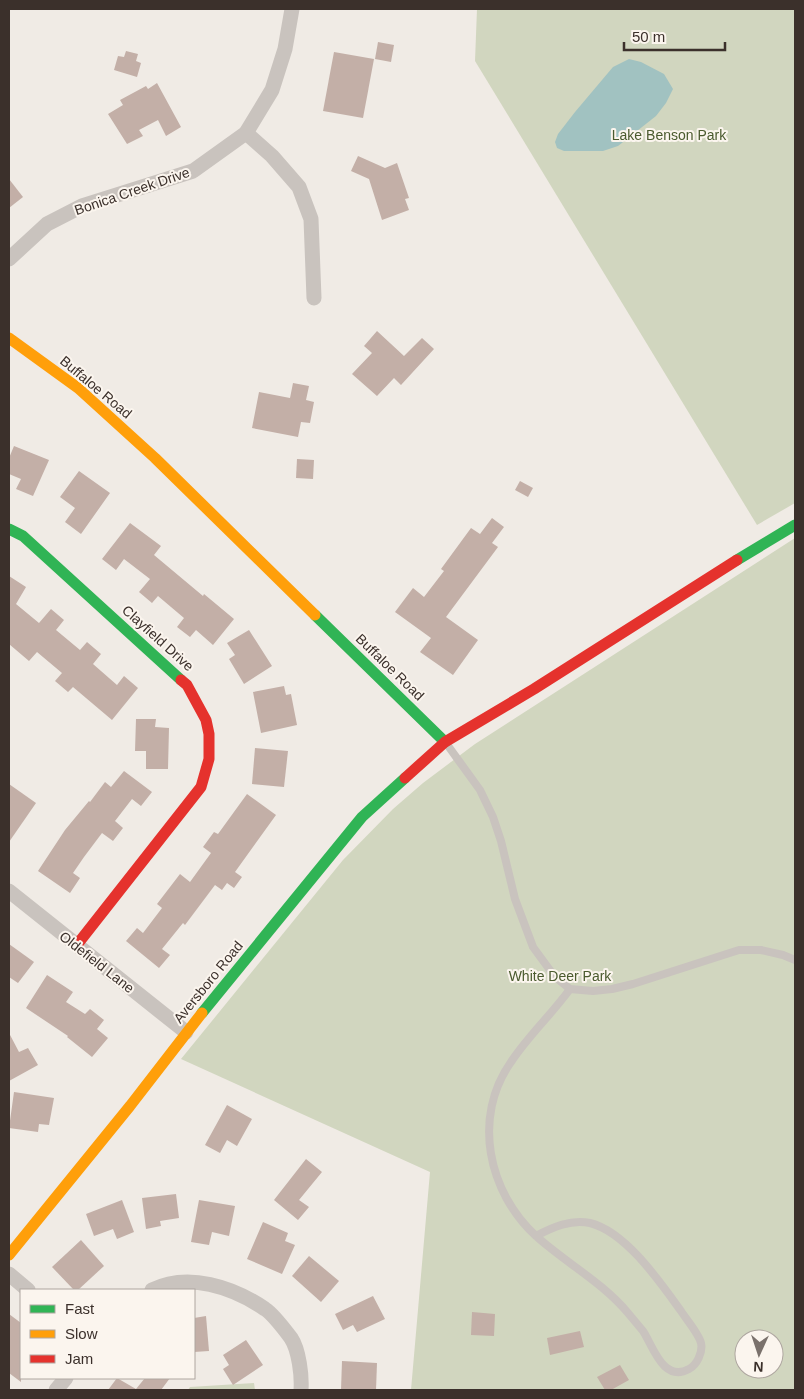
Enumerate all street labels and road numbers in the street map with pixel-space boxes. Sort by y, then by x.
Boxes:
street label: Bonica Creek Drive [72,164,192,218]
street label: Buffaloe Road [57,352,135,422]
street label: Clayfield Drive [119,602,197,674]
street label: Buffaloe Road [353,631,427,703]
street label: Oldefield Lane [56,928,138,996]
street label: Aversboro Road [170,938,246,1026]

